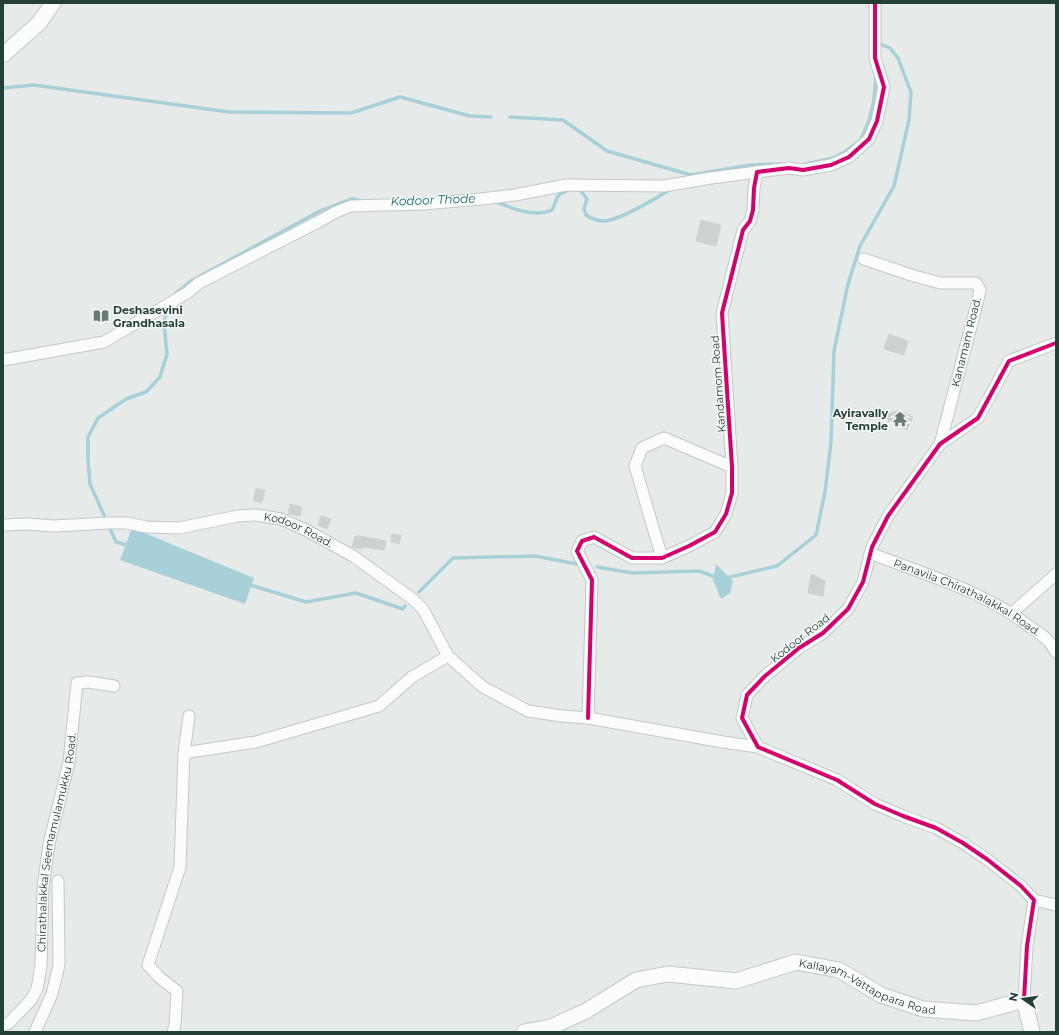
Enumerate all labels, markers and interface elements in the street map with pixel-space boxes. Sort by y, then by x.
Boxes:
water label: Kodoor Thode [390,191,476,208]
street label: Kanamam Road. [948,296,984,388]
place label: Deshasevini Grandhasala [113,303,185,330]
library icon: Deshasevini Grandhasala [92,307,110,325]
street label: Kandamom Road [708,335,728,433]
place label: Ayiravally Temple [832,406,888,433]
temple icon: Ayiravally Temple [891,410,909,428]
street label: Kodoor Road. [263,509,335,550]
street label: Panavila Chirathalakkal Road. [892,556,1043,639]
street label: Kodoor Road [767,610,833,666]
street label: Chirathalakkal Seemamulamukku Road. [34,732,79,952]
street label: Kallayam-Vattappara Road [798,956,936,1017]
north arrow [1003,979,1043,1019]
text: N [1005,991,1021,1003]

